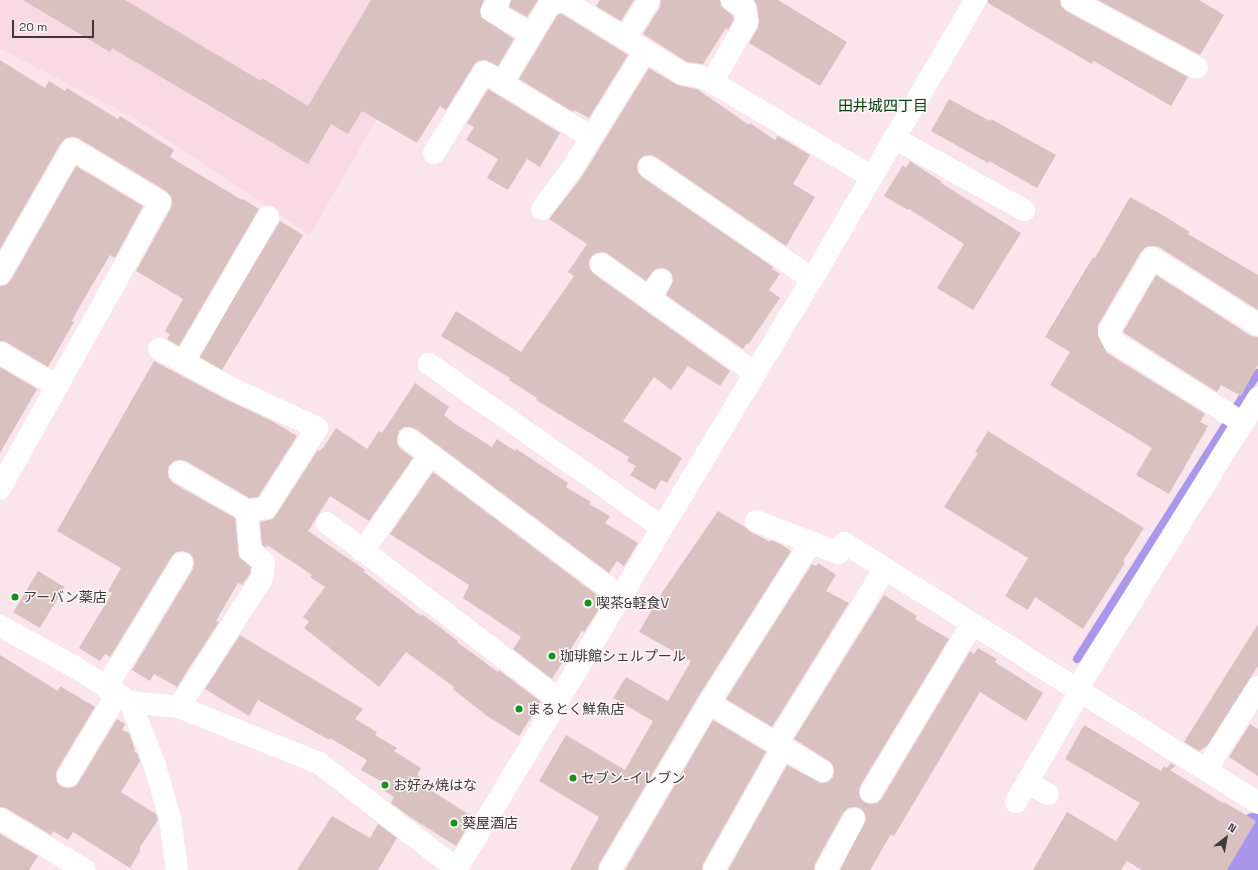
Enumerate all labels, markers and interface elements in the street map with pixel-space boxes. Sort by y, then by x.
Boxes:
scale bar [14,12,96,38]
text: 20 m [19,19,47,35]
district label: 田井城四丁目 [838,97,928,115]
place label: アーバン薬店 [23,589,106,605]
marker: アーバン薬店 [10,592,20,602]
place label: 喫茶&軽食V [596,595,669,611]
marker: 喫茶&軽食V [583,598,593,608]
place label: 珈琲館シェルプール [560,648,686,664]
marker: 珈琲館シェルプール [547,651,557,661]
place label: まるとく鮮魚店 [527,701,625,717]
marker: まるとく鮮魚店 [514,704,524,714]
place label: セブン-イレブン [581,770,685,786]
marker: セブン-イレブン [568,773,578,783]
place label: お好み焼はな [393,777,477,793]
marker: お好み焼はな [380,780,390,790]
place label: 葵屋酒店 [462,815,518,831]
marker: 葵屋酒店 [449,818,459,828]
north arrow [1206,818,1246,858]
text: N [1225,820,1239,836]

